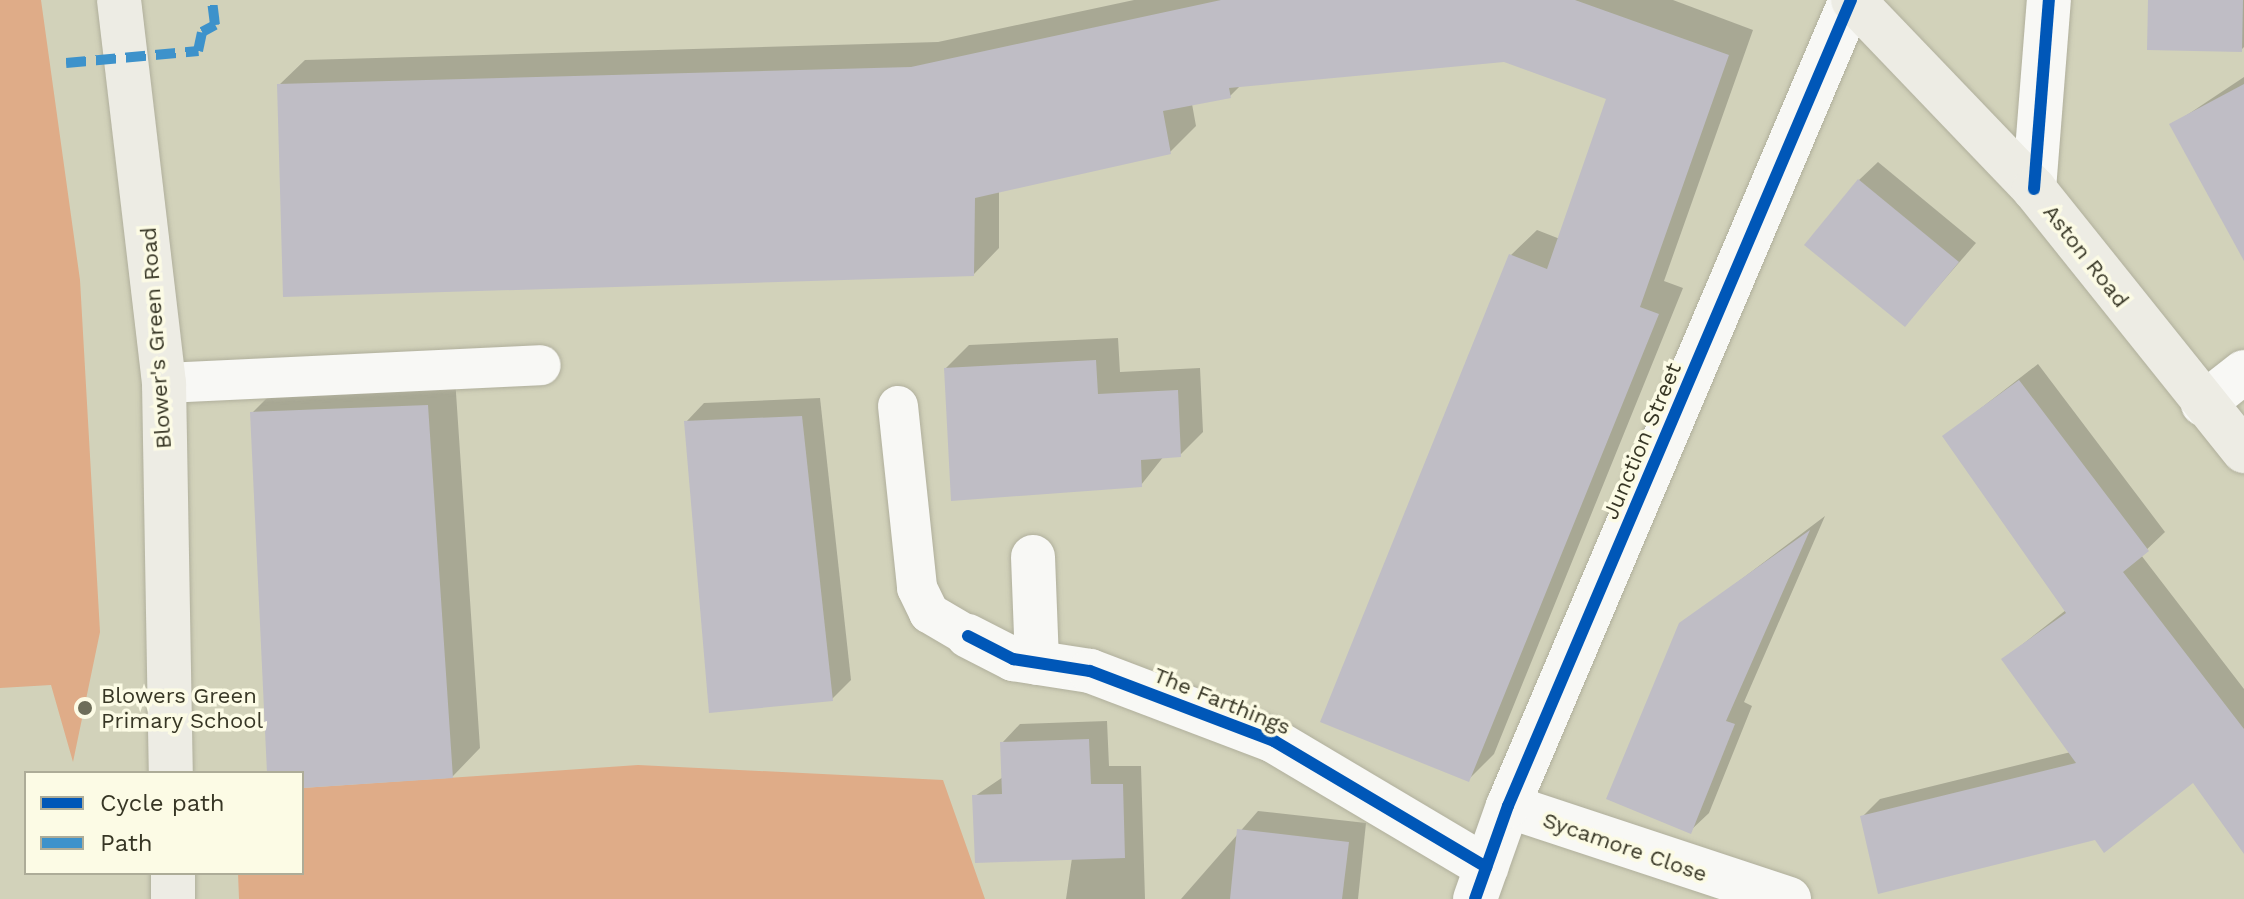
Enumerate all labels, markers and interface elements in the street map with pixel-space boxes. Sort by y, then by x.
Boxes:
street label: Aston Road [2038,199,2134,313]
street label: Blower's Green Road [135,226,177,450]
street label: Junction Street [1597,359,1687,523]
street label: The Farthings [1150,662,1294,740]
place label: Blowers Green Primary School [101,682,264,734]
marker: Blowers Green Primary School [76,699,94,717]
legend [24,771,304,875]
text: Cycle path [100,789,225,817]
street label: Sycamore Close [1539,807,1711,887]
text: Path [100,829,153,857]

